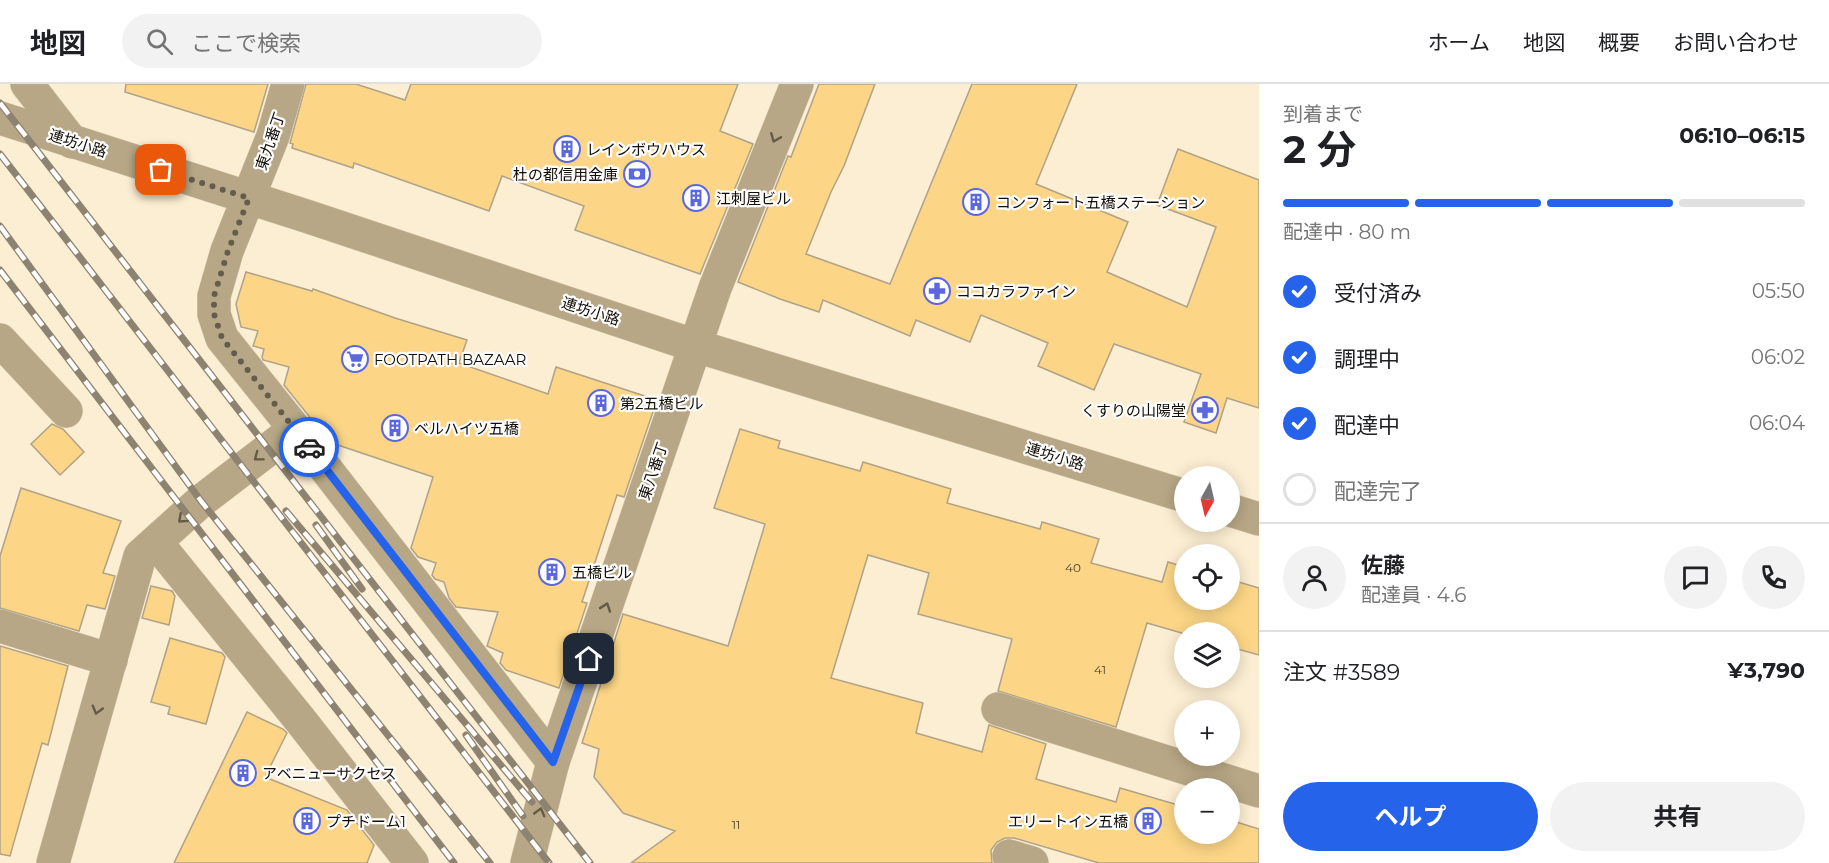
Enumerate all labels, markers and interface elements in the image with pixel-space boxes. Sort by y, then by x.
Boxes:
search box [122,14,542,68]
icon: search [143,25,176,58]
text: 地図 [30,26,86,60]
text: ここで検索 [191,30,301,57]
text: ホーム [1428,30,1490,55]
text: 地図 [1523,30,1565,55]
text: 概要 [1598,30,1640,55]
text: お問い合わせ [1673,30,1799,55]
text: 到着まで [1283,102,1363,126]
street label: 東九番丁 [251,110,289,172]
text: 06:10–06:15 [1679,122,1805,149]
street label: 連坊小路 [47,125,109,161]
text: 2 分 [1283,125,1356,173]
one-way arrow [770,132,782,143]
building icon: レインボウハウス [552,134,582,164]
place label: レインボウハウス [586,140,706,159]
pin [135,144,186,195]
icon: bag [144,153,177,186]
bank icon: 杜の都信用金庫 [622,159,652,189]
place label: 杜の都信用金庫 [513,165,618,184]
building icon: 江刺屋ビル [681,183,711,213]
building icon: コンフォート五橋ステーション [961,187,991,217]
place label: 江刺屋ビル [716,189,791,208]
place label: コンフォート五橋ステーション [996,193,1205,212]
text: 配達中 · 80 m [1283,220,1411,244]
icon: check [1283,275,1316,308]
pharmacy icon: ココカラファイン [922,276,952,306]
text: 05:50 [1752,279,1805,303]
text: 受付済み [1334,280,1422,307]
place label: ココカラファイン [956,282,1076,301]
street label: 連坊小路 [560,293,622,329]
icon: check [1283,341,1316,374]
supermarket icon: FOOTPATH BAZAAR [340,344,370,374]
text: 06:02 [1751,345,1805,369]
text: 調理中 [1334,346,1400,373]
place label: FOOTPATH BAZAAR [374,350,526,369]
building icon: 第2五橋ビル [586,388,616,418]
place label: 第2五橋ビル [620,394,704,413]
pharmacy icon: くすりの山陽堂 [1190,395,1220,425]
place label: くすりの山陽堂 [1081,401,1186,420]
icon: check [1283,407,1316,440]
text: 06:04 [1749,411,1805,435]
text: 配達中 [1334,412,1400,439]
building icon: ベルハイツ五橋 [380,413,410,443]
courier [279,417,339,477]
place label: ベルハイツ五橋 [414,419,519,438]
icon: car [293,431,326,464]
street label: 連坊小路 [1024,438,1086,474]
street label: 東八番丁 [634,440,672,502]
one-way arrow [254,450,265,461]
north arrow [1174,466,1240,532]
map controls [1174,466,1240,844]
text: 配達完了 [1334,478,1422,505]
one-way arrow [179,511,190,522]
button: locate [1174,544,1240,610]
button: person [1283,546,1346,609]
button: chat [1664,546,1727,609]
button: phone [1742,546,1805,609]
text: 佐藤 [1361,552,1405,579]
building icon: 五橋ビル [537,557,567,587]
house number: 40 [1065,560,1081,575]
place label: 五橋ビル [572,563,632,582]
text: 配達員 · 4.6 [1361,583,1466,607]
one-way arrow [599,602,612,613]
button: layers [1174,622,1240,688]
pin [563,633,614,684]
icon: home [572,642,605,675]
text: ¥3,790 [1728,657,1805,684]
text: 注文 #3589 [1283,659,1400,686]
house number: 41 [1094,662,1106,677]
button: + [1174,700,1240,766]
one-way arrow [92,704,104,715]
building icon: アベニューサクセス [228,758,258,788]
place label: アベニューサクセス [262,764,396,783]
button: − [1174,778,1240,844]
button: ヘルプ [1283,782,1538,851]
button: 共有 [1550,782,1805,851]
building icon: プチドーム1 [292,806,322,836]
building icon: エリートイン五橋 [1133,806,1163,836]
one-way arrow [533,808,545,818]
place label: プチドーム1 [326,812,406,831]
place label: エリートイン五橋 [1008,812,1128,831]
house number: 11 [732,817,740,832]

